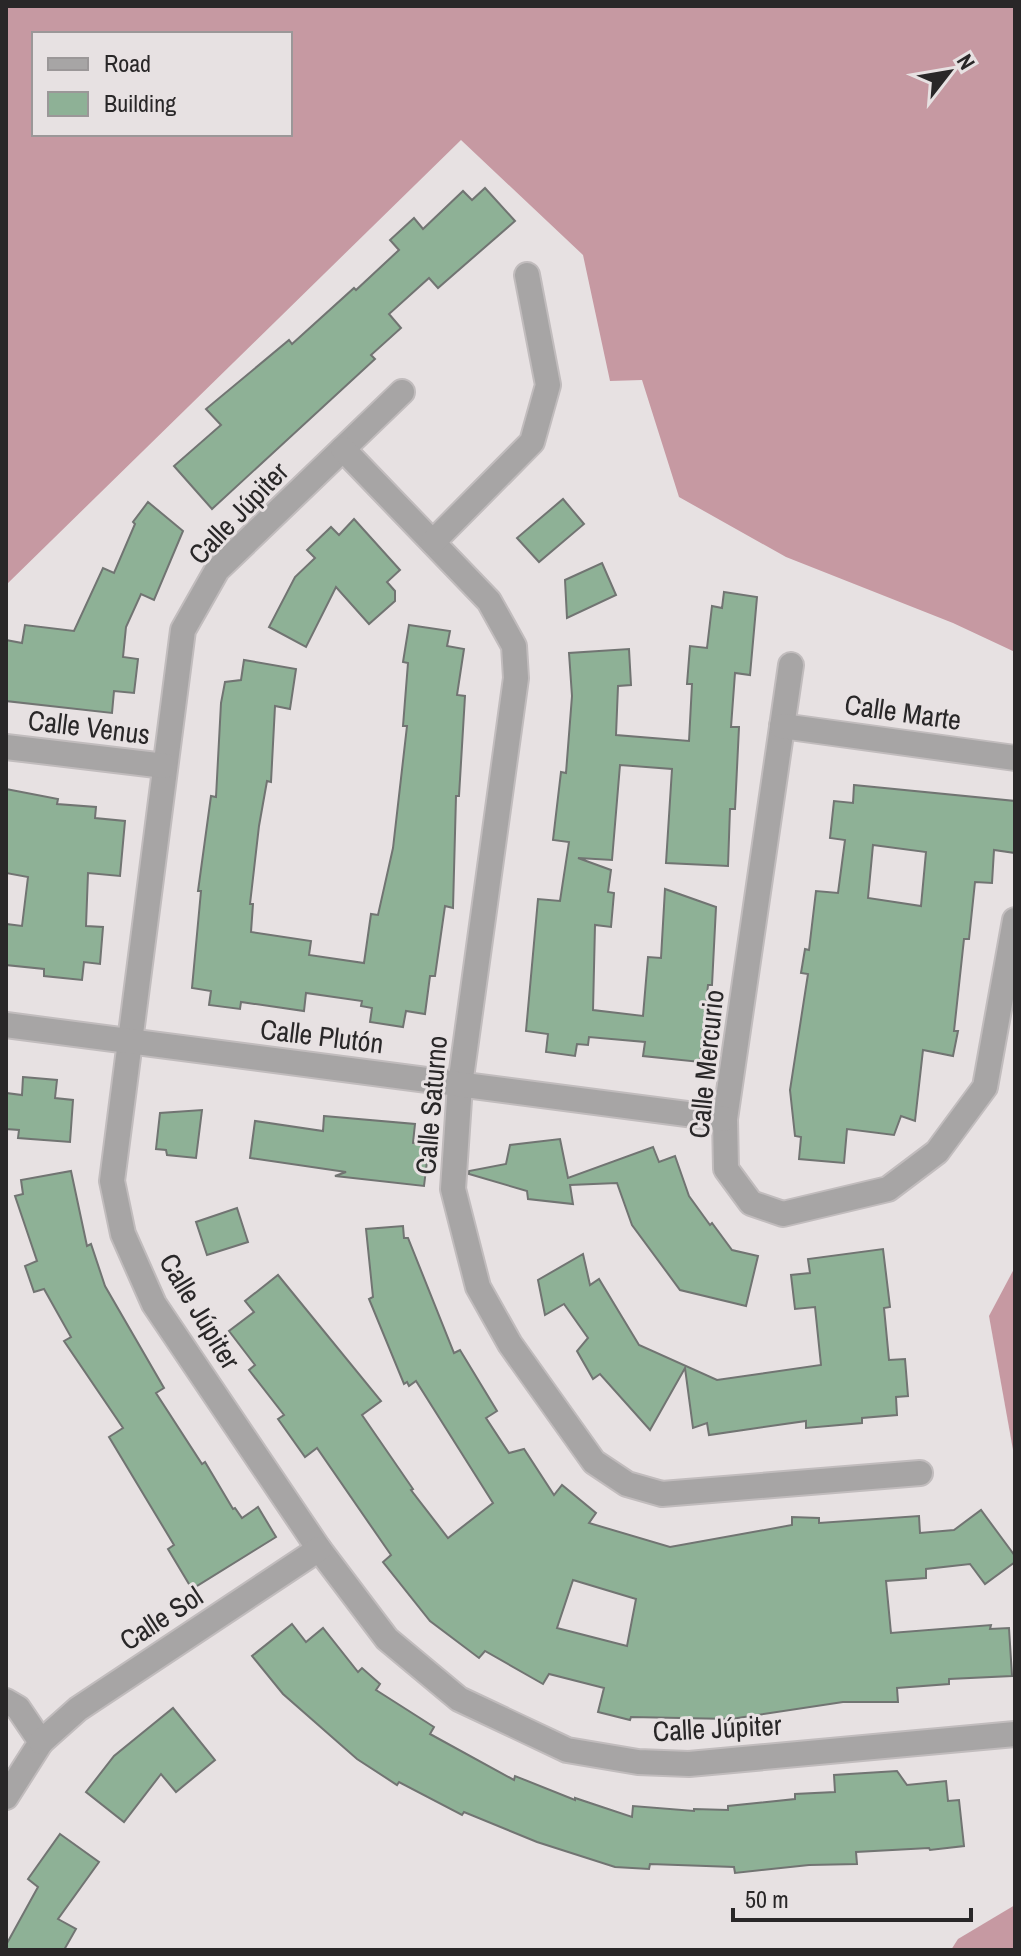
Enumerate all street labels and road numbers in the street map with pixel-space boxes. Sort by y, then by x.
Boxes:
street label: Calle Júpiter [180,453,297,573]
street label: Calle Marte [842,685,964,739]
street label: Calle Venus [26,701,152,753]
street label: Calle Mercurio [679,988,733,1140]
street label: Calle Plutón [258,1010,386,1062]
street label: Calle Saturno [406,1034,456,1176]
street label: Calle Júpiter [151,1246,250,1376]
street label: Calle Sol [112,1577,210,1659]
street label: Calle Júpiter [652,1706,783,1750]

